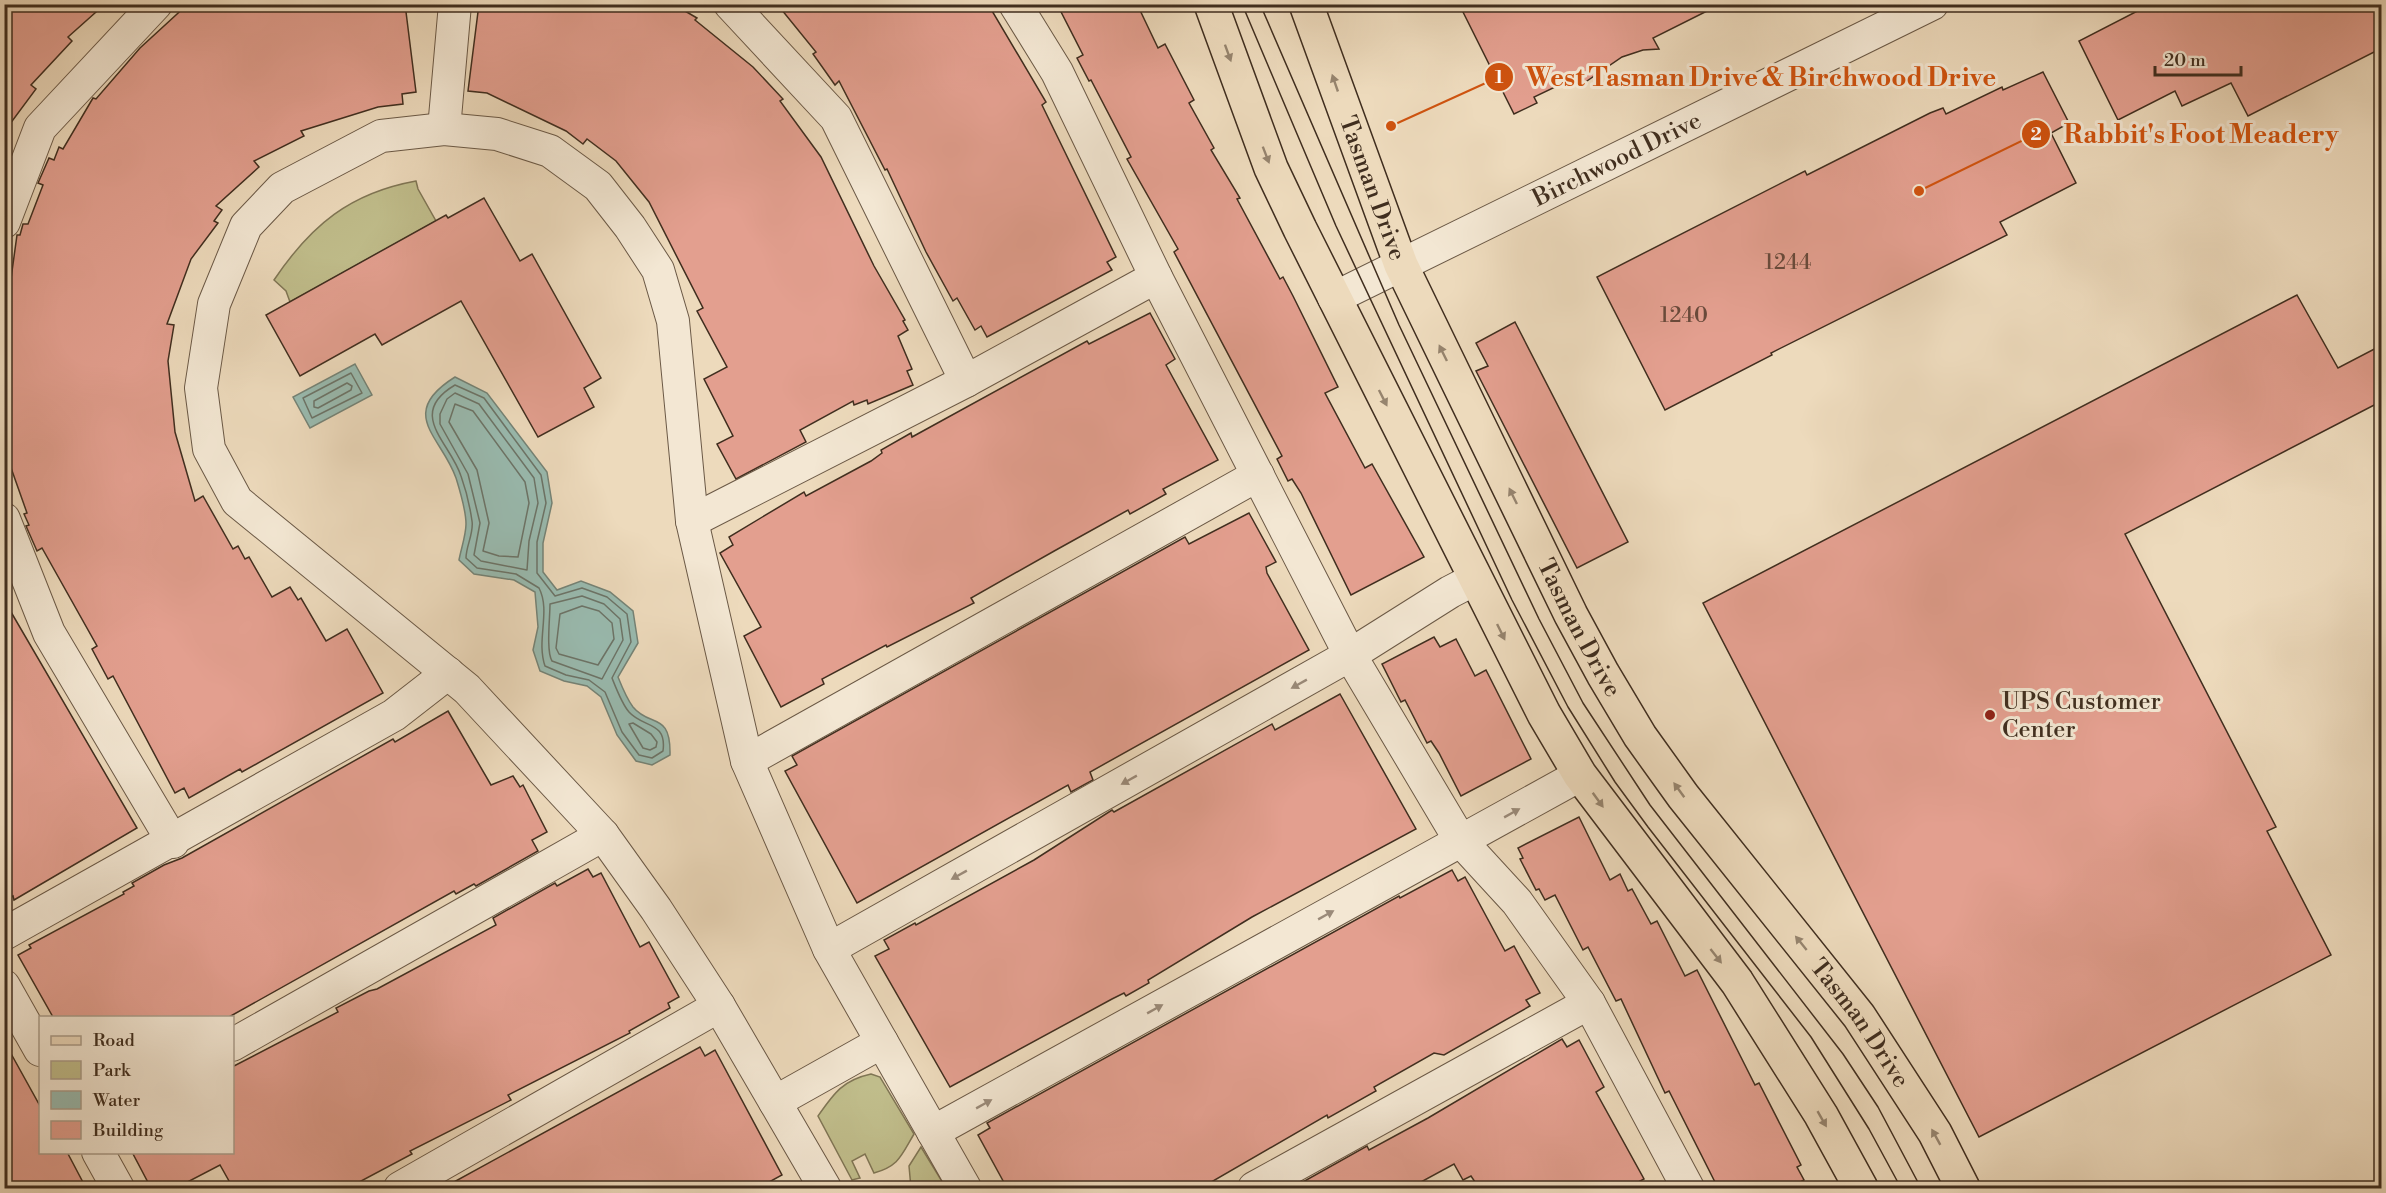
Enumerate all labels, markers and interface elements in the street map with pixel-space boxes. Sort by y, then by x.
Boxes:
scale bar [2155,39,2240,77]
one-way arrow [1224,44,1234,62]
text: 20 m [2164,49,2206,72]
callout: West Tasman Drive & Birchwood Drive [1484,55,2008,99]
text: West Tasman Drive & Birchwood Drive [1525,62,1996,94]
text: 1 [1495,66,1504,89]
one-way arrow [1329,74,1339,92]
street label: Birchwood Drive [1527,106,1706,214]
street label: Tasman Drive [1332,112,1412,265]
callout: Rabbit's Foot Meadery [2021,112,2350,156]
text: Rabbit's Foot Meadery [2063,119,2340,151]
text: 2 [2030,123,2042,146]
one-way arrow [1262,147,1272,165]
house number: 1244 [1764,250,1812,276]
house number: 1240 [1660,303,1708,329]
one-way arrow [1438,345,1447,362]
one-way arrow [1378,390,1388,407]
one-way arrow [1508,488,1517,505]
street label: Tasman Drive [1530,554,1627,703]
one-way arrow [1496,623,1505,640]
one-way arrow [1290,679,1307,689]
place label: UPS Customer Center [2002,687,2161,745]
marker: UPS Customer Center [1983,708,1997,722]
one-way arrow [1121,775,1138,785]
one-way arrow [1673,783,1685,799]
one-way arrow [1592,792,1604,808]
one-way arrow [1503,808,1520,818]
one-way arrow [951,870,968,880]
one-way arrow [1317,910,1334,920]
one-way arrow [1795,935,1807,950]
one-way arrow [1710,948,1722,963]
street label: Tasman Drive [1803,953,1915,1094]
one-way arrow [1147,1004,1164,1014]
legend [39,1016,234,1154]
text: Road [93,1029,136,1052]
text: Park [93,1059,132,1082]
text: Water [92,1089,141,1112]
one-way arrow [976,1099,993,1109]
one-way arrow [1817,1111,1828,1127]
text: Building [92,1119,164,1142]
one-way arrow [1931,1128,1941,1145]

